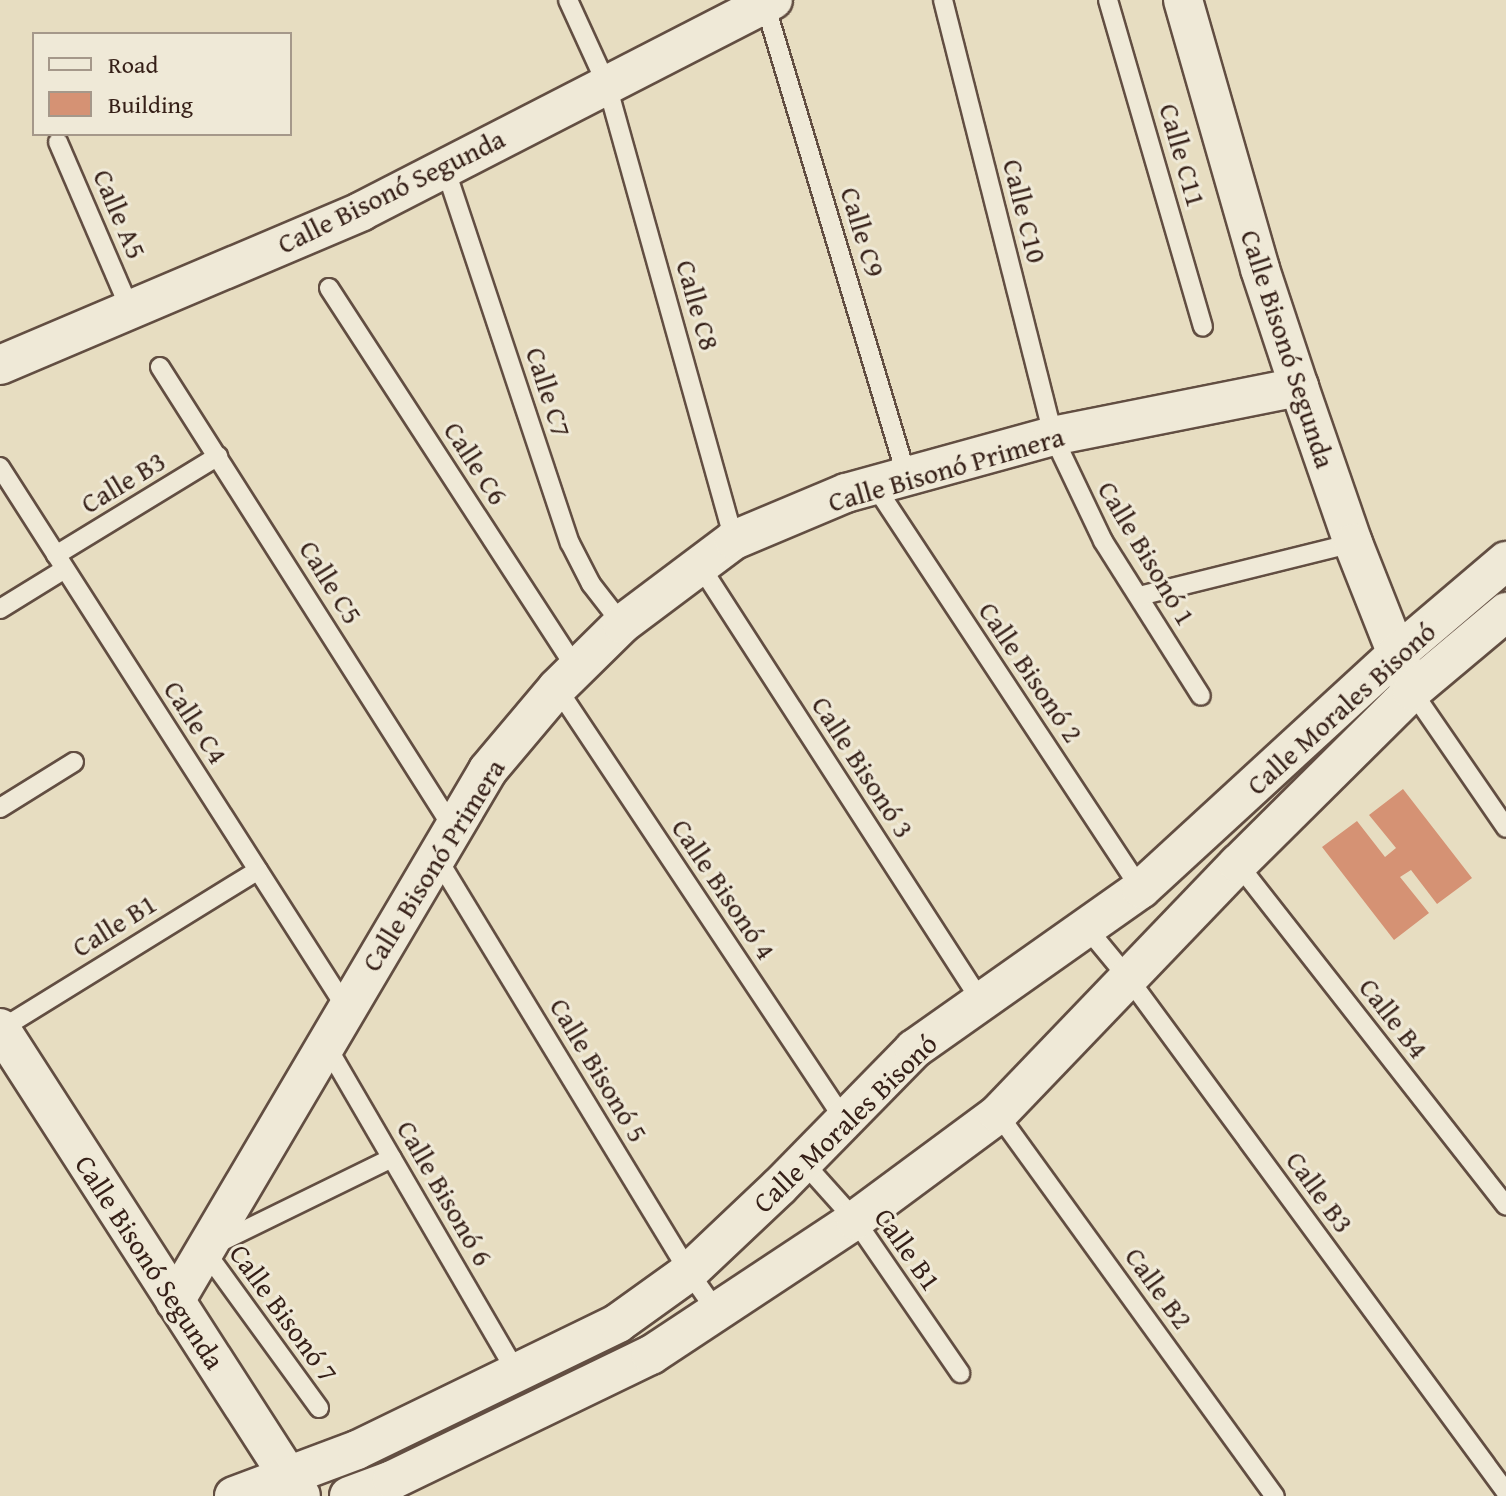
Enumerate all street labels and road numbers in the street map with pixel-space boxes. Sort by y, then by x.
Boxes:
street label: Calle C11 [1152,100,1214,210]
street label: Calle Bisonó Segunda [272,121,510,261]
street label: Calle C10 [996,156,1054,266]
street label: Calle A5 [86,164,154,264]
street label: Calle C9 [833,183,893,281]
street label: Calle Bisonó Segunda [1234,226,1342,472]
street label: Calle C8 [669,256,727,354]
street label: Calle C7 [519,343,579,441]
street label: Calle C6 [437,415,515,511]
street label: Calle Bisonó Primera [824,419,1068,519]
street label: Calle B3 [75,444,171,520]
street label: Calle Bisonó 1 [1091,475,1203,631]
street label: Calle C5 [292,534,370,630]
street label: Calle Bisonó 2 [972,595,1090,749]
street label: Calle Morales Bisonó [1240,614,1442,802]
street label: Calle C4 [157,674,235,770]
street label: Calle Bisonó 3 [805,690,921,844]
street label: Calle Bisonó Primera [354,753,512,977]
street label: Calle Bisonó 4 [665,812,783,966]
street label: Calle B1 [66,886,162,964]
street label: Calle B4 [1352,971,1436,1065]
street label: Calle Bisonó 5 [543,992,655,1148]
street label: Calle Morales Bisonó [746,1027,944,1219]
street label: Calle Bisonó 6 [390,1114,500,1272]
street label: Calle B3 [1279,1145,1361,1239]
street label: Calle Bisonó Segunda [68,1149,232,1375]
street label: Calle B1 [868,1201,948,1297]
street label: Calle Bisonó 7 [223,1237,345,1389]
street label: Calle B2 [1118,1241,1200,1335]

